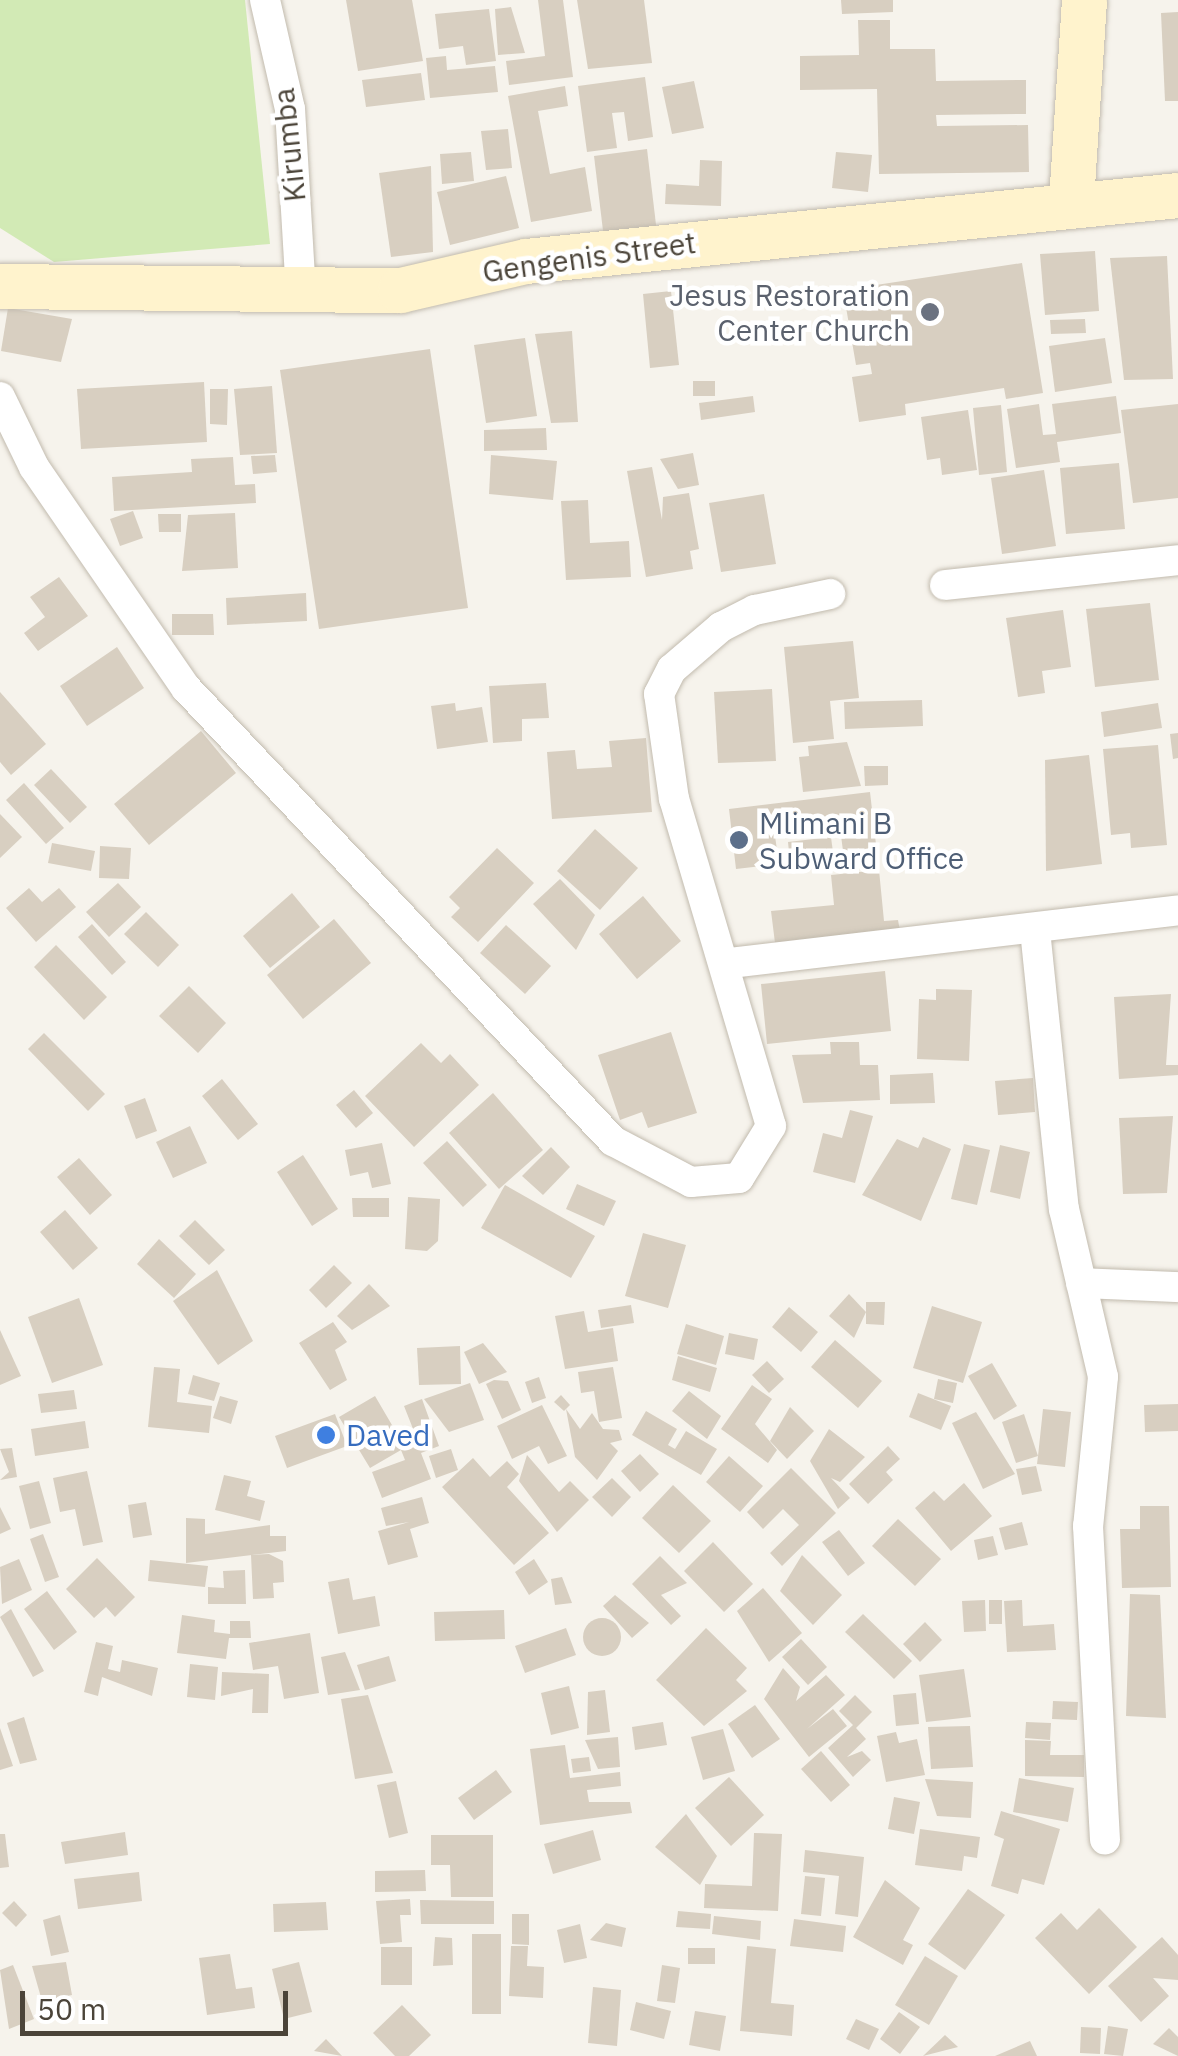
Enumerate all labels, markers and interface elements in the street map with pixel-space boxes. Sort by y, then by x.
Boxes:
street label: Kirumba [265,86,313,204]
street label: Gengenis Street [480,224,698,290]
place label: Jesus Restoration Center Church [669,277,910,348]
marker: Jesus Restoration Center Church [919,301,941,323]
place label: Mlimani B Subward Office [759,805,964,876]
marker: Mlimani B Subward Office [728,829,750,851]
place label: Daved [346,1417,430,1453]
marker: Daved [315,1424,337,1446]
scale bar [25,1971,292,2033]
text: 50 m [37,1989,106,2028]

